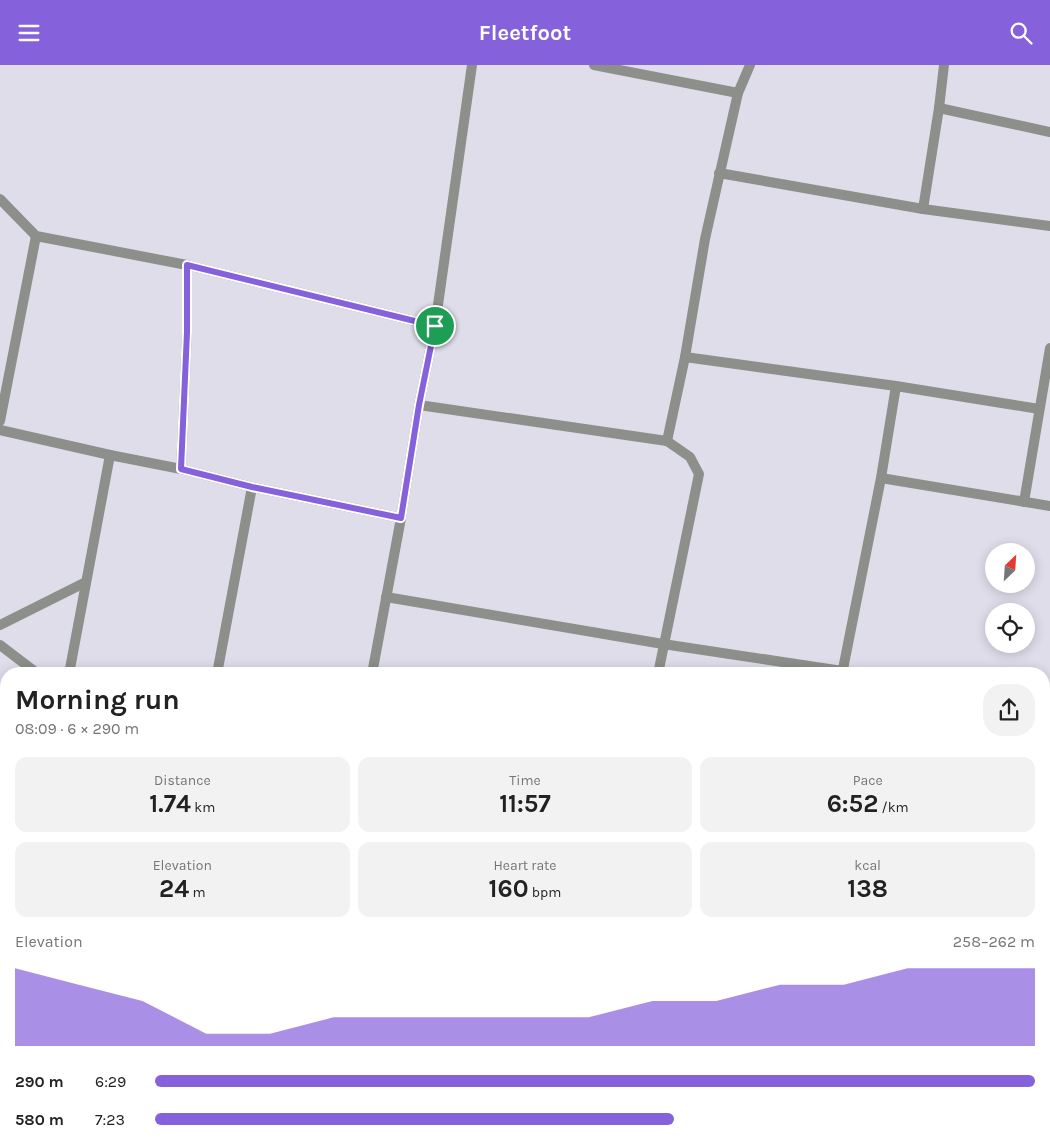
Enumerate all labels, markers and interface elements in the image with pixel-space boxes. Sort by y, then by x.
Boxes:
icon: menu [15,19,43,47]
icon: search [1007,19,1035,47]
text: Fleetfoot [479,20,571,46]
pin [414,305,456,347]
icon: arrive [421,312,449,340]
north arrow [985,543,1035,593]
map controls [985,543,1035,653]
button: locate [985,603,1035,653]
text: Morning run [15,683,180,716]
button: share [983,684,1035,736]
text: 08:09 · 6 × 290 m [15,719,139,738]
text: Distance [154,772,211,789]
text: Time [509,772,541,789]
text: Pace [853,772,883,789]
text: 1.74 [149,789,191,818]
text: 11:57 [499,789,551,818]
text: 6:52 [827,789,878,818]
text: km [191,799,215,816]
text: /km [878,799,909,816]
text: Elevation [153,857,212,874]
text: Heart rate [493,857,557,874]
text: kcal [854,857,881,874]
text: 24 [159,874,189,903]
text: 160 [489,874,528,903]
text: 138 [847,874,888,903]
text: m [189,884,206,901]
text: bpm [528,884,561,901]
text: Elevation [15,932,83,951]
text: 258–262 m [953,932,1035,951]
text: 290 m [15,1072,64,1091]
text: 6:29 [95,1072,126,1091]
text: 580 m [15,1110,64,1129]
text: 7:23 [95,1110,125,1129]

